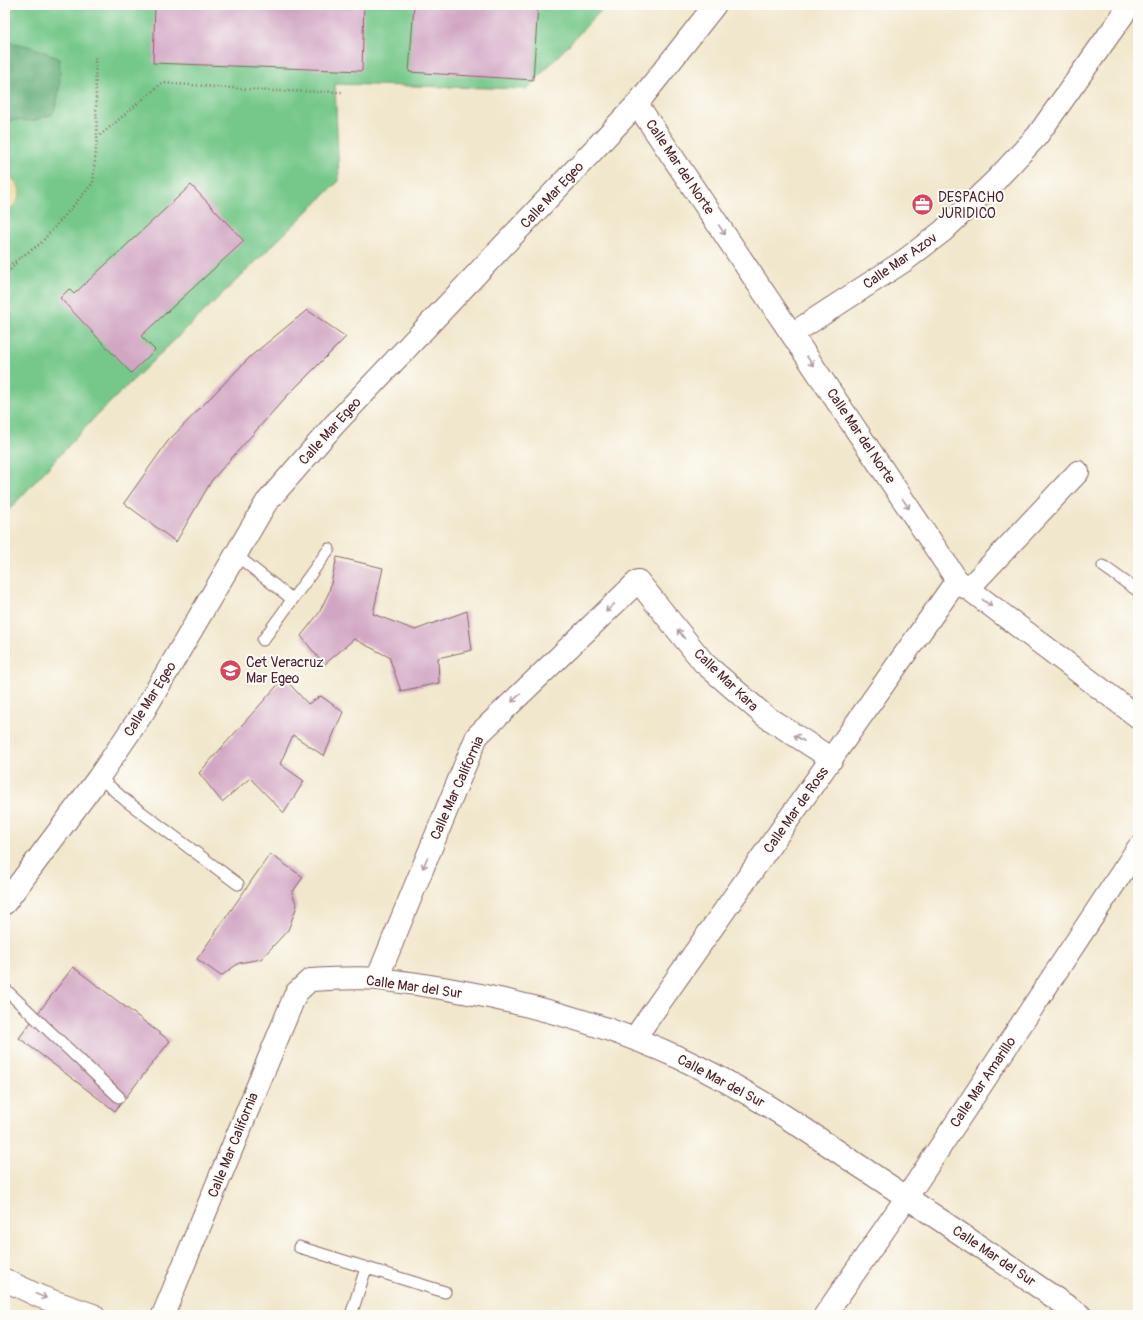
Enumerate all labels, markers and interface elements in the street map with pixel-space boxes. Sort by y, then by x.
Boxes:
street label: Calle Mar del Norte [642,116,718,218]
street label: Calle Mar Egeo [517,158,588,232]
place label: DESPACHO JURIDICO [938,189,1004,222]
office icon: DESPACHO JURIDICO [909,192,935,218]
one-way arrow [718,224,726,235]
street label: Calle Mar Azov [860,229,940,293]
one-way arrow [806,355,814,366]
street label: Calle Mar del Norte [823,385,899,487]
street label: Calle Mar Egeo [295,393,365,468]
one-way arrow [902,498,910,509]
one-way arrow [981,599,992,608]
one-way arrow [605,603,615,613]
one-way arrow [677,629,686,639]
street label: Calle Mar Kara [690,645,762,715]
place label: Cet Veracruz Mar Egeo [246,654,323,687]
school or university icon: Cet Veracruz Mar Egeo [217,657,243,683]
street label: Calle Mar Egeo [120,658,180,740]
one-way arrow [511,693,521,703]
street label: Calle Mar California [427,734,487,842]
one-way arrow [794,734,805,742]
street label: Calle Mar de Ross [760,763,832,856]
one-way arrow [421,856,428,868]
street label: Calle Mar del Sur [365,972,463,1002]
street label: Calle Mar Amarillo [946,1033,1020,1131]
street label: Calle Mar del Sur [674,1051,768,1111]
street label: Calle Mar California [204,1090,262,1200]
street label: Calle Mar del Sur [949,1222,1039,1290]
one-way arrow [34,1293,46,1301]

